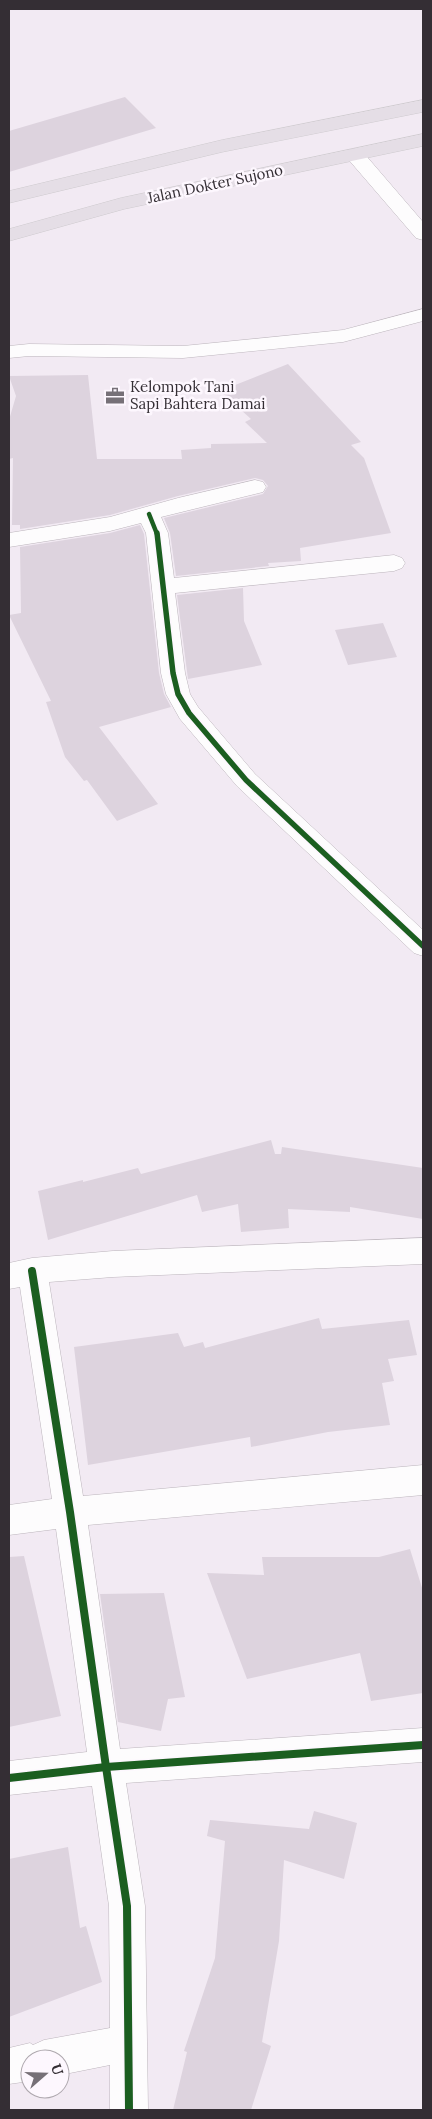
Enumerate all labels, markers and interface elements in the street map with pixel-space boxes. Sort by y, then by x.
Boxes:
street label: Jalan Dokter Sujono [144,160,285,207]
place label: Kelompok Tani Sapi Bahtera Damai [130,377,266,413]
office icon: Kelompok Tani Sapi Bahtera Damai [104,385,126,407]
north arrow [20,2049,70,2099]
text: U [47,2061,68,2078]

